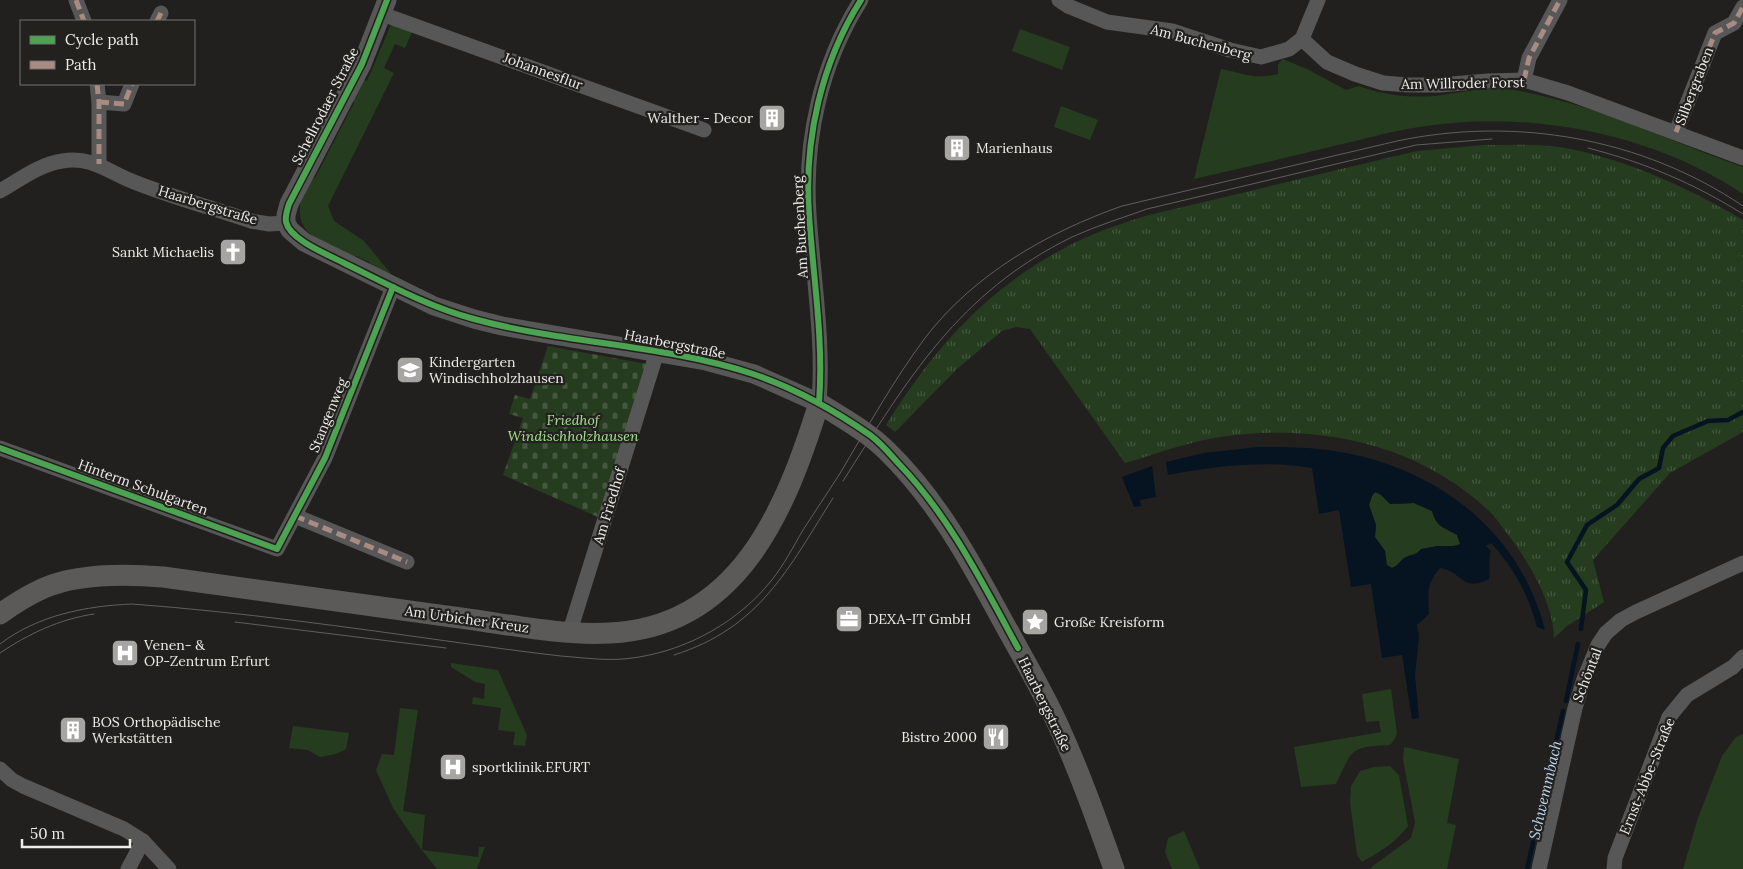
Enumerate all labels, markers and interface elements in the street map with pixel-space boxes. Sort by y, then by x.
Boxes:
legend [20,20,195,85]
street label: Am Buchenberg [1148,20,1253,64]
text: Cycle path [65,30,139,49]
street label: Schellrodaer Straße [288,44,363,168]
street label: Silbergraben [1671,44,1717,128]
street label: Johannesflur [500,48,585,94]
text: Path [65,55,96,74]
street label: Am Willroder Forst [1400,73,1526,93]
building icon: Walther - Decor [757,103,787,133]
place label: Walther - Decor [647,109,753,127]
building icon: Marienhaus [942,133,972,163]
place label: Marienhaus [976,139,1053,157]
street label: Am Buchenberg [788,175,812,280]
street label: Haarbergstraße [156,181,260,229]
church icon: Sankt Michaelis [218,237,248,267]
place label: Sankt Michaelis [112,243,214,261]
street label: Haarbergstraße [623,325,728,363]
place label: Kindergarten Windischholzhausen [429,353,564,387]
school or university icon: Kindergarten Windischholzhausen [395,355,425,385]
street label: Stangenweg [305,375,351,455]
park label: Friedhof Windischholzhausen [508,411,639,445]
street label: Hinterm Schulgarten [76,455,211,519]
street label: Am Friedhof [588,464,630,548]
street label: Am Urbicher Kreuz [403,601,530,637]
office icon: DEXA-IT GmbH [834,604,864,634]
place icon: Große Kreisform [1020,607,1050,637]
place label: DEXA-IT GmbH [868,610,971,628]
place label: Große Kreisform [1054,613,1165,631]
place label: Venen- & OP-Zentrum Erfurt [143,636,270,670]
hospital icon: Venen- & OP-Zentrum Erfurt [110,638,140,668]
street label: Schöntal [1568,645,1606,705]
street label: Haarbergstraße [1014,654,1076,755]
place label: BOS Orthopädische Werkstätten [92,713,221,747]
street label: Ernst-Abbe-Straße [1615,714,1679,837]
building icon: BOS Orthopädische Werkstätten [58,715,88,745]
restaurant icon: Bistro 2000 [981,722,1011,752]
place label: Bistro 2000 [901,728,977,746]
water label: Schwemmbach [1524,738,1566,841]
hospital icon: sportklinik.EFURT [438,752,468,782]
place label: sportklinik.EFURT [472,758,590,776]
scale bar [22,816,130,848]
text: 50 m [30,824,65,843]

